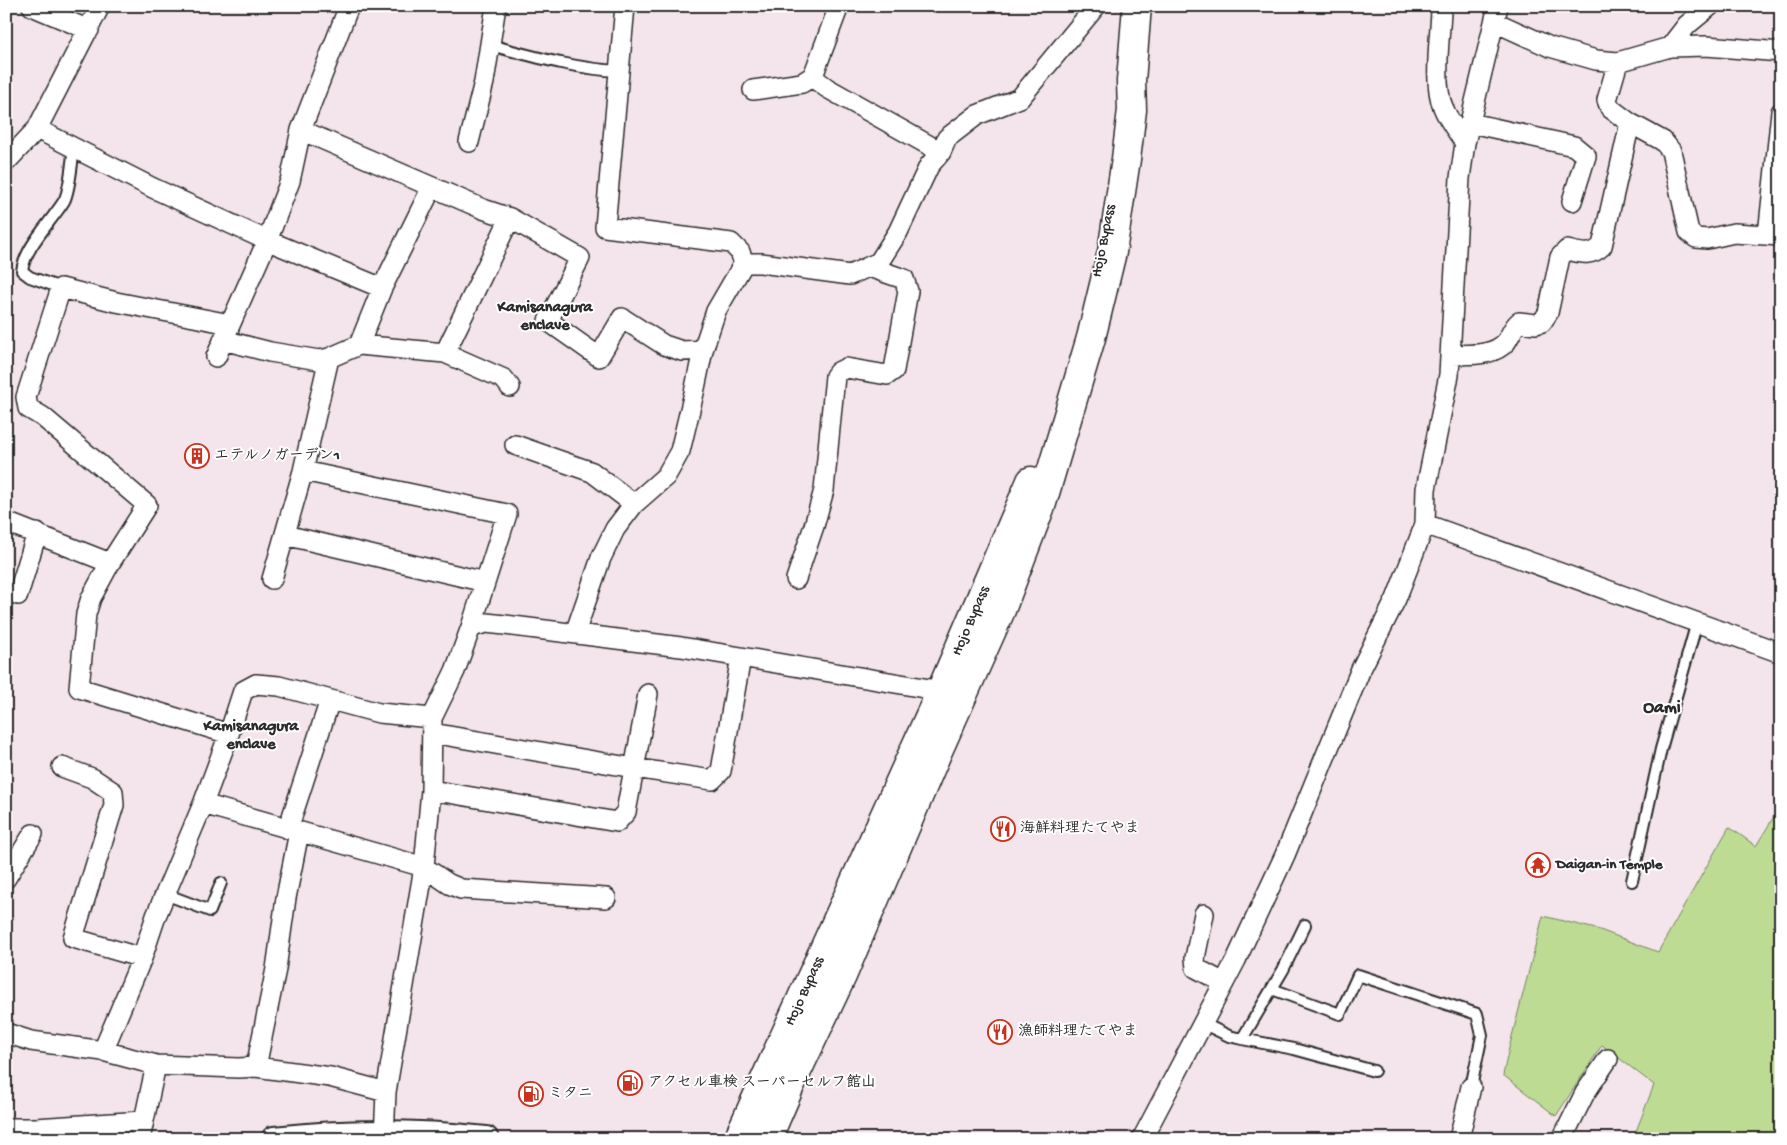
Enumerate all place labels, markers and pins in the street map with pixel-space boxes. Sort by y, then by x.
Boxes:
building icon: エテルノガーデン1 [184,443,210,469]
place label: エテルノガーデン1 [214,447,340,465]
restaurant icon: 海鮮料理たてやま [990,816,1016,842]
place label: 海鮮料理たてやま [1020,819,1140,838]
temple icon: Daigan-in Temple [1525,852,1551,878]
place label: Daigan-in Temple [1554,856,1664,874]
restaurant icon: 漁師料理たてやま [987,1019,1013,1045]
place label: 漁師料理たてやま [1018,1022,1138,1041]
fuel station icon: アクセル車検 スーパーセルフ館山 [617,1070,643,1096]
place label: アクセル車検 スーパーセルフ館山 [648,1073,876,1092]
fuel station icon: ミタニ [518,1081,544,1107]
place label: ミタニ [548,1085,593,1103]

